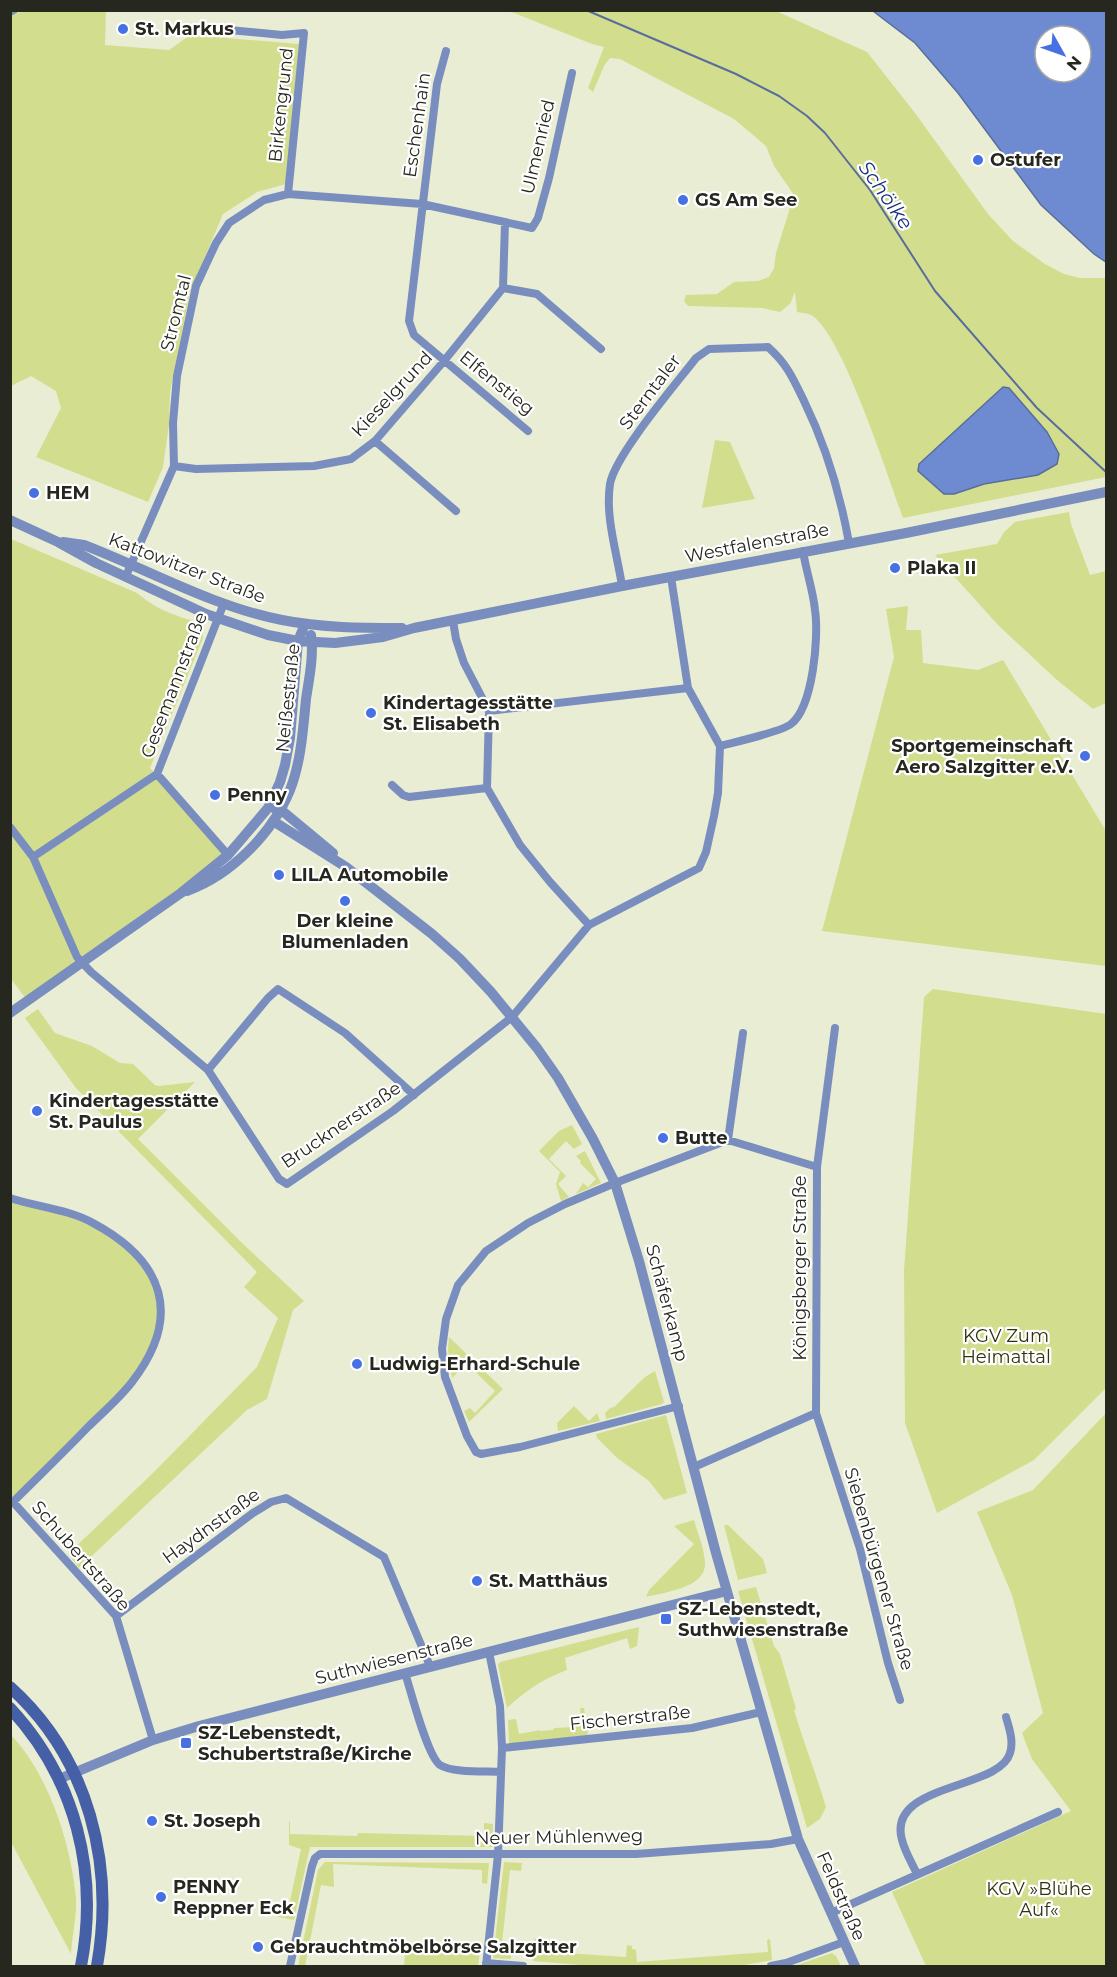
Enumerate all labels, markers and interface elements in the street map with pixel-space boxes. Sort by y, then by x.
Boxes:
place label: St. Markus [135,18,234,40]
marker: St. Markus [116,22,130,36]
north arrow [1033,24,1093,84]
street label: Birkengrund [264,47,298,163]
text: N [1063,52,1086,74]
street label: Eschenhain [399,71,435,179]
street label: Ulmenried [516,98,560,196]
place label: Ostufer [990,149,1061,171]
marker: Ostufer [971,153,985,167]
water label: Schölke [854,156,918,234]
place label: GS Am See [695,189,797,211]
marker: GS Am See [676,193,690,207]
street label: Stromtal [156,272,196,354]
street label: Elfenstieg [455,346,539,420]
street label: Kieselgrund [347,347,437,441]
street label: Sterntaler [615,350,685,434]
place label: HEM [46,482,90,504]
marker: HEM [27,486,41,500]
street label: Westfalenstraße [683,518,831,568]
street label: Kattowitzer Straße [105,528,269,608]
place label: Plaka II [907,557,976,579]
marker: Plaka II [888,561,902,575]
street label: Gesemannstraße [136,609,212,761]
street label: Neißestraße [271,642,305,754]
place label: Kindertagesstätte St. Elisabeth [383,692,553,735]
marker: Kindertagesstätte St. Elisabeth [364,706,378,720]
place label: Sportgemeinschaft Aero Salzgitter e.V. [891,735,1073,778]
marker: Sportgemeinschaft Aero Salzgitter e.V. [1078,749,1092,763]
place label: Penny [227,784,287,806]
marker: Penny [208,788,222,802]
place label: LILA Automobile [291,864,448,886]
marker: LILA Automobile [272,868,286,882]
marker: Der kleine Blumenladen [338,894,352,908]
place label: Der kleine Blumenladen [281,910,409,953]
street label: Brucknerstraße [277,1077,405,1173]
place label: Kindertagesstätte St. Paulus [49,1090,219,1133]
marker: Kindertagesstätte St. Paulus [30,1104,44,1118]
place label: Butte [675,1127,728,1149]
marker: Butte [656,1131,670,1145]
street label: Königsberger Straße [789,1175,811,1361]
street label: Schäferkamp [641,1242,693,1364]
park label: KGV Zum Heimattal [961,1325,1051,1368]
place label: Ludwig-Erhard-Schule [369,1353,580,1375]
marker: Ludwig-Erhard-Schule [350,1357,364,1371]
street label: Siebenbürgener Straße [840,1465,919,1673]
street label: Haydnstraße [158,1483,264,1569]
street label: Schubertstraße [27,1496,135,1616]
place label: St. Matthäus [489,1570,608,1592]
marker: St. Matthäus [470,1574,484,1588]
place label: SZ-Lebenstedt, Suthwiesenstraße [678,1598,848,1641]
marker: SZ-Lebenstedt, Suthwiesenstraße [659,1612,673,1626]
street label: Suthwiesenstraße [313,1629,475,1689]
street label: Fischerstraße [569,1701,692,1735]
place label: SZ-Lebenstedt, Schubertstraße/Kirche [198,1722,412,1765]
marker: SZ-Lebenstedt, Schubertstraße/Kirche [179,1736,193,1750]
place label: St. Joseph [164,1810,261,1832]
marker: St. Joseph [145,1814,159,1828]
street label: Neuer Mühlenweg [475,1825,643,1849]
street label: Feldstraße [812,1848,870,1944]
place label: PENNY Reppner Eck [173,1876,294,1919]
park label: KGV »Blühe Auf« [986,1878,1092,1921]
marker: PENNY Reppner Eck [154,1890,168,1904]
place label: Gebrauchtmöbelbörse Salzgitter [270,1936,577,1958]
marker: Gebrauchtmöbelbörse Salzgitter [251,1940,265,1954]

